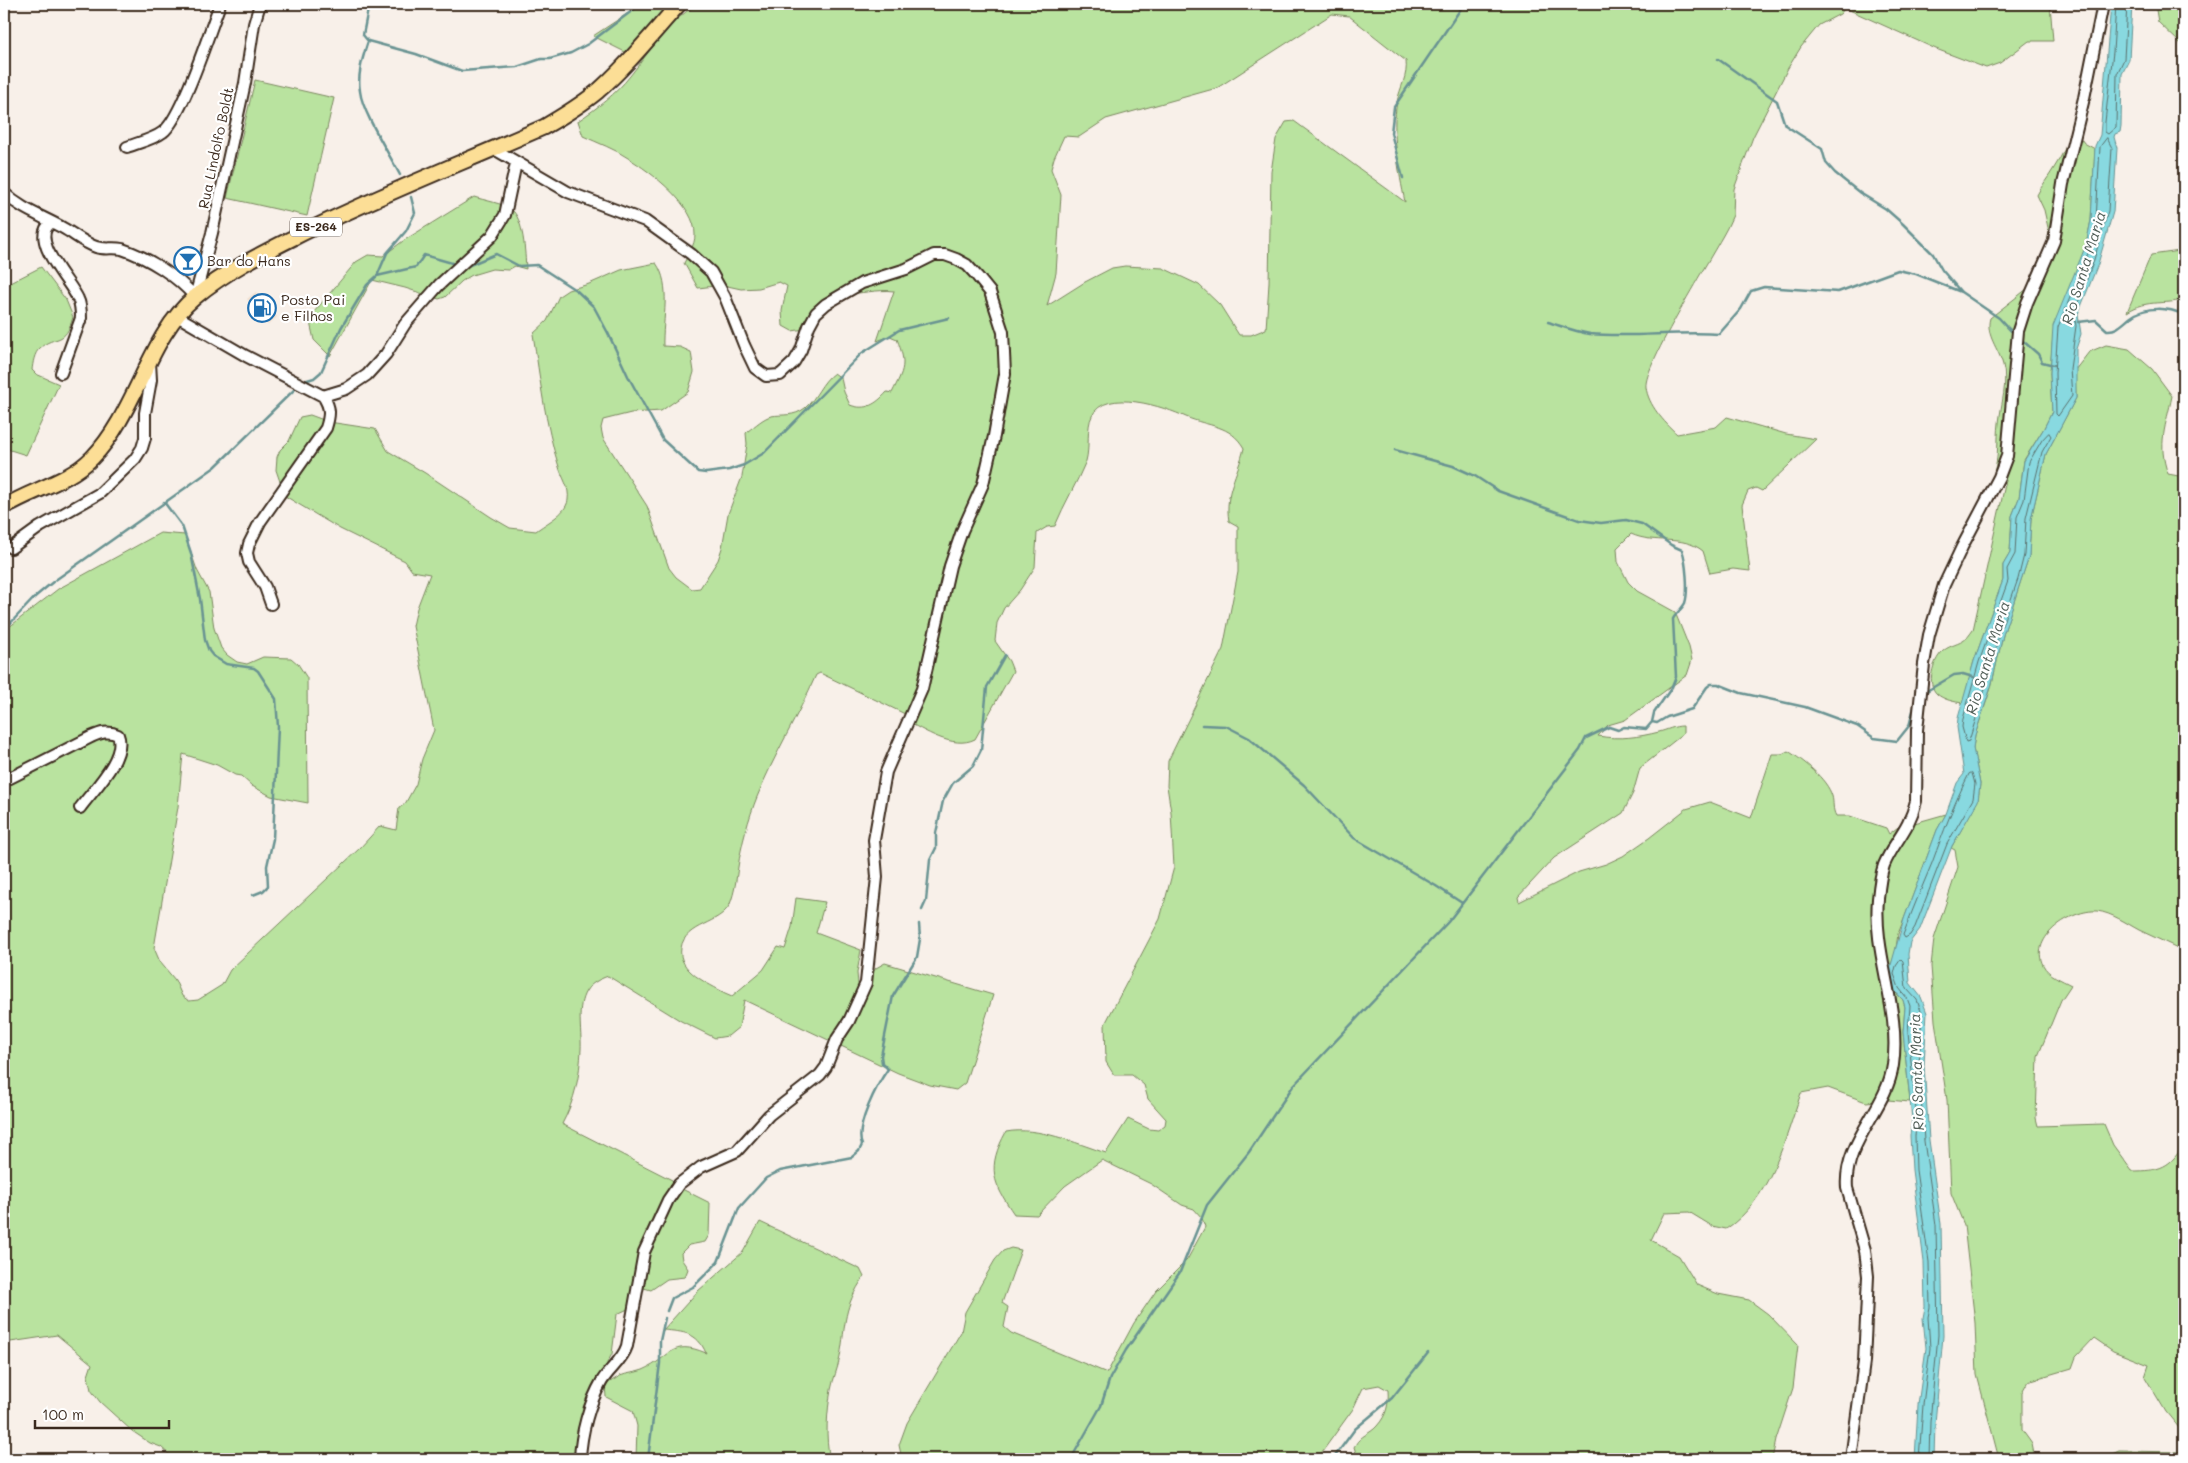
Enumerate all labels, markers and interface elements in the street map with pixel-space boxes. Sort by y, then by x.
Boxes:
street label: Rua Lindolfo Boldt [193,85,238,210]
water label: Rio Santa Maria [2056,209,2110,327]
road number: ES-264 [290,218,342,236]
bar icon: Bar do Hans [173,246,203,276]
place label: Bar do Hans [207,251,291,270]
place label: Posto Pai e Filhos [281,290,345,325]
fuel station icon: Posto Pai e Filhos [247,293,277,323]
water label: Rio Santa Maria [1960,599,2014,717]
water label: Rio Santa Maria [1904,1013,1928,1131]
scale bar [35,1398,169,1430]
text: 100 m [42,1404,84,1424]

